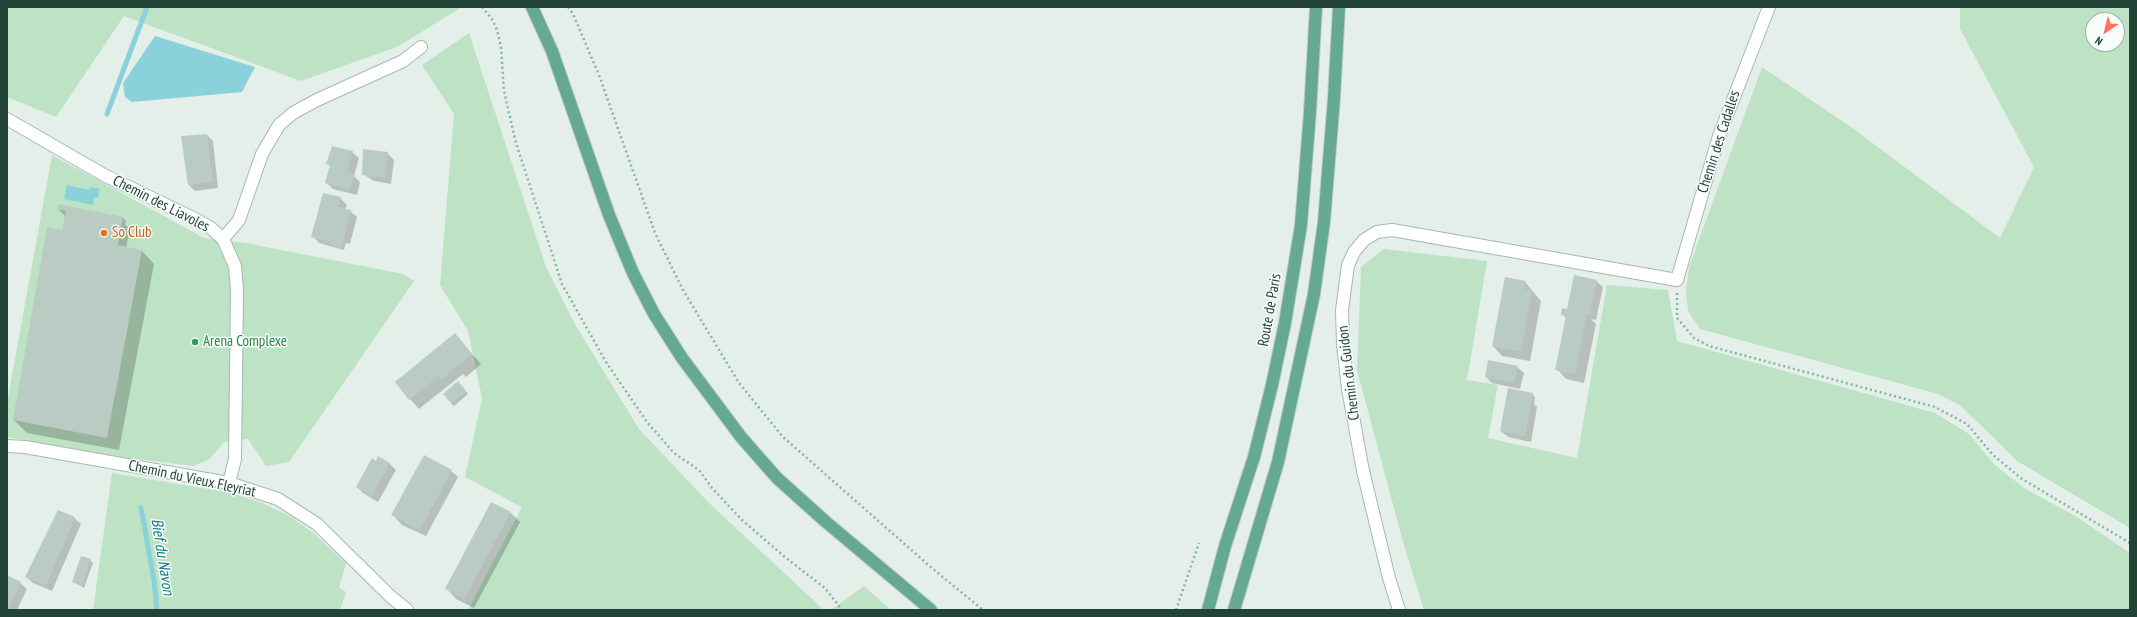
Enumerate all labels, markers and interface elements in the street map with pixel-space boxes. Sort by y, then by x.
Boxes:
north arrow [2085,12,2125,52]
text: N [2092,34,2105,48]
street label: Chemin des Cadalles [1694,88,1744,196]
street label: Chemin des Liavoles [110,172,212,236]
place label: So Club [112,224,151,242]
marker: So Club [99,228,109,238]
street label: Route de Paris [1255,272,1285,348]
street label: Chemin du Guidon [1334,325,1364,421]
place label: Arena Complexe [203,333,287,351]
marker: Arena Complexe [190,337,200,347]
street label: Chemin du Vieux Fleyriat [127,457,257,501]
water label: Bief du Navon [146,517,178,597]

